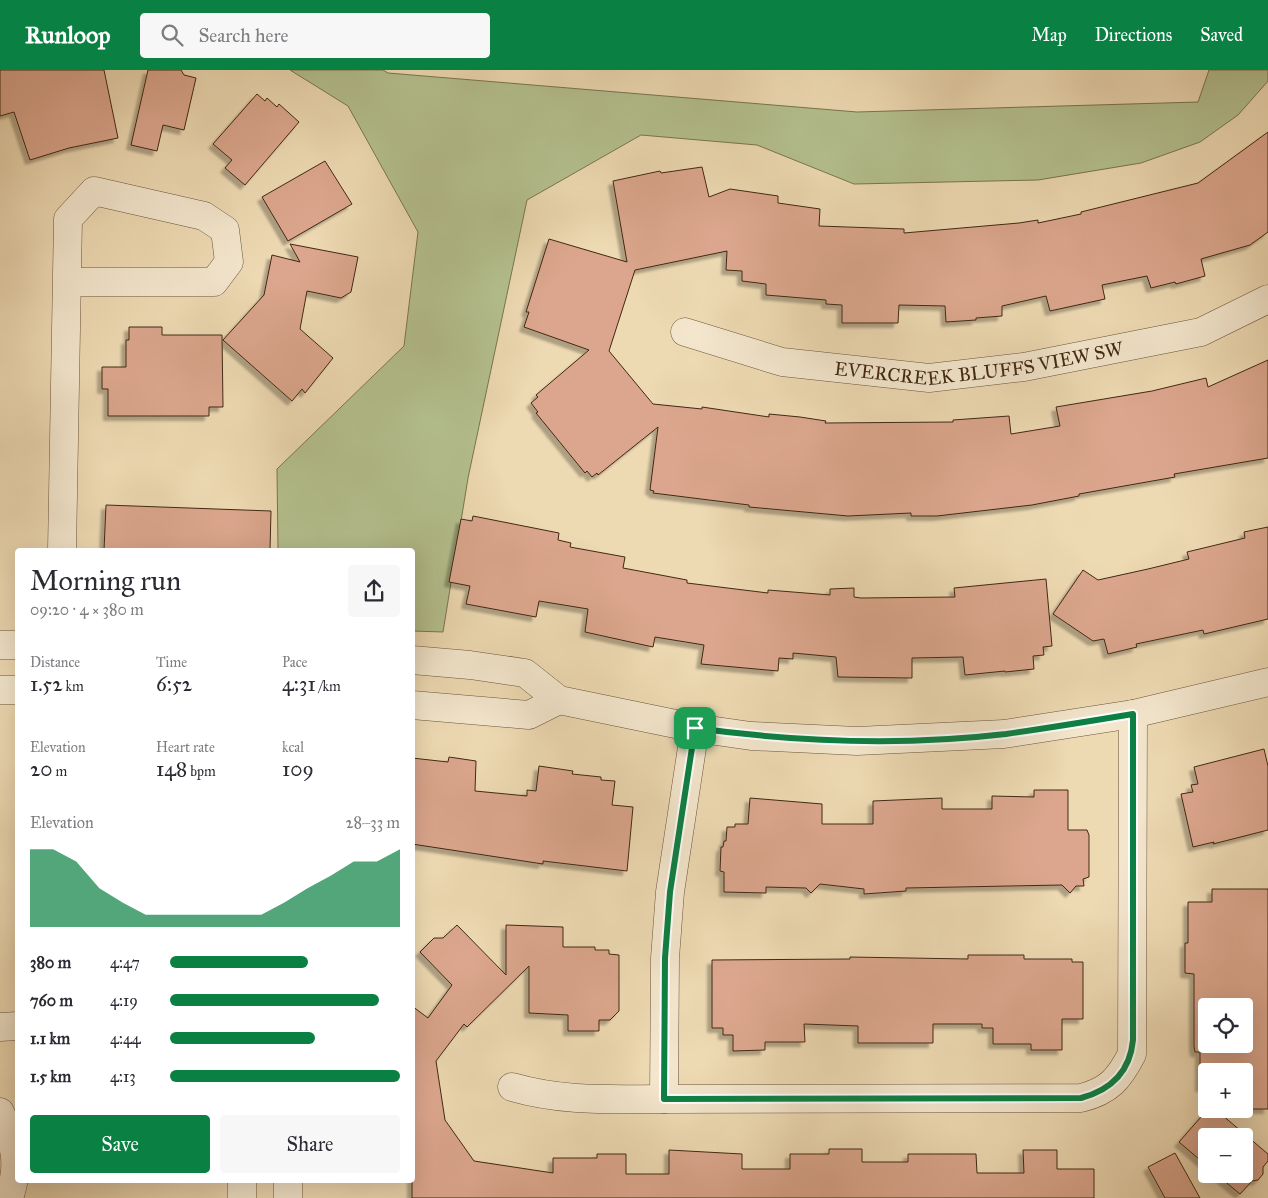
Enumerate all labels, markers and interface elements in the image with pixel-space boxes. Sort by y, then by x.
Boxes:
search box [140,13,490,58]
text: Runloop [25,20,110,50]
icon: search [158,21,186,49]
text: Search here [198,24,288,47]
text: Map [1031,24,1067,46]
text: Directions [1095,24,1172,46]
text: Saved [1200,24,1243,46]
street label: EVERCREEK BLUFFS VIEW SW [833,336,1126,390]
text: Morning run [30,563,181,598]
button: share [348,565,400,617]
text: 09:20 · 4 × 380 m [30,600,144,619]
text: Distance [30,654,80,671]
text: Time [156,654,187,671]
text: Pace [282,654,307,671]
text: 1.52 [30,671,62,697]
text: 6:52 [156,671,192,697]
text: 4:31 [282,671,316,697]
text: km [62,678,84,695]
text: /km [316,678,341,695]
pin [674,707,716,749]
icon: arrive [681,714,709,742]
text: Elevation [30,739,86,756]
text: Heart rate [156,739,215,756]
text: kcal [282,739,304,756]
text: 20 [30,756,53,782]
text: 148 [156,756,187,782]
text: 109 [282,756,314,782]
text: m [53,763,67,780]
text: bpm [187,763,216,780]
text: Elevation [30,813,94,832]
text: 28–33 m [346,813,400,832]
text: 380 m [30,953,71,972]
text: 4:47 [110,953,140,972]
text: 760 m [30,991,73,1010]
text: 4:19 [110,991,138,1010]
map controls [1198,998,1253,1183]
button: locate [1198,998,1253,1053]
text: 1.1 km [30,1029,70,1048]
text: 4:44 [110,1029,141,1048]
button: + [1198,1063,1253,1118]
text: 1.5 km [30,1067,71,1086]
text: 4:13 [110,1067,136,1086]
button: Save [30,1115,210,1173]
button: Share [220,1115,400,1173]
button: − [1198,1128,1253,1183]

